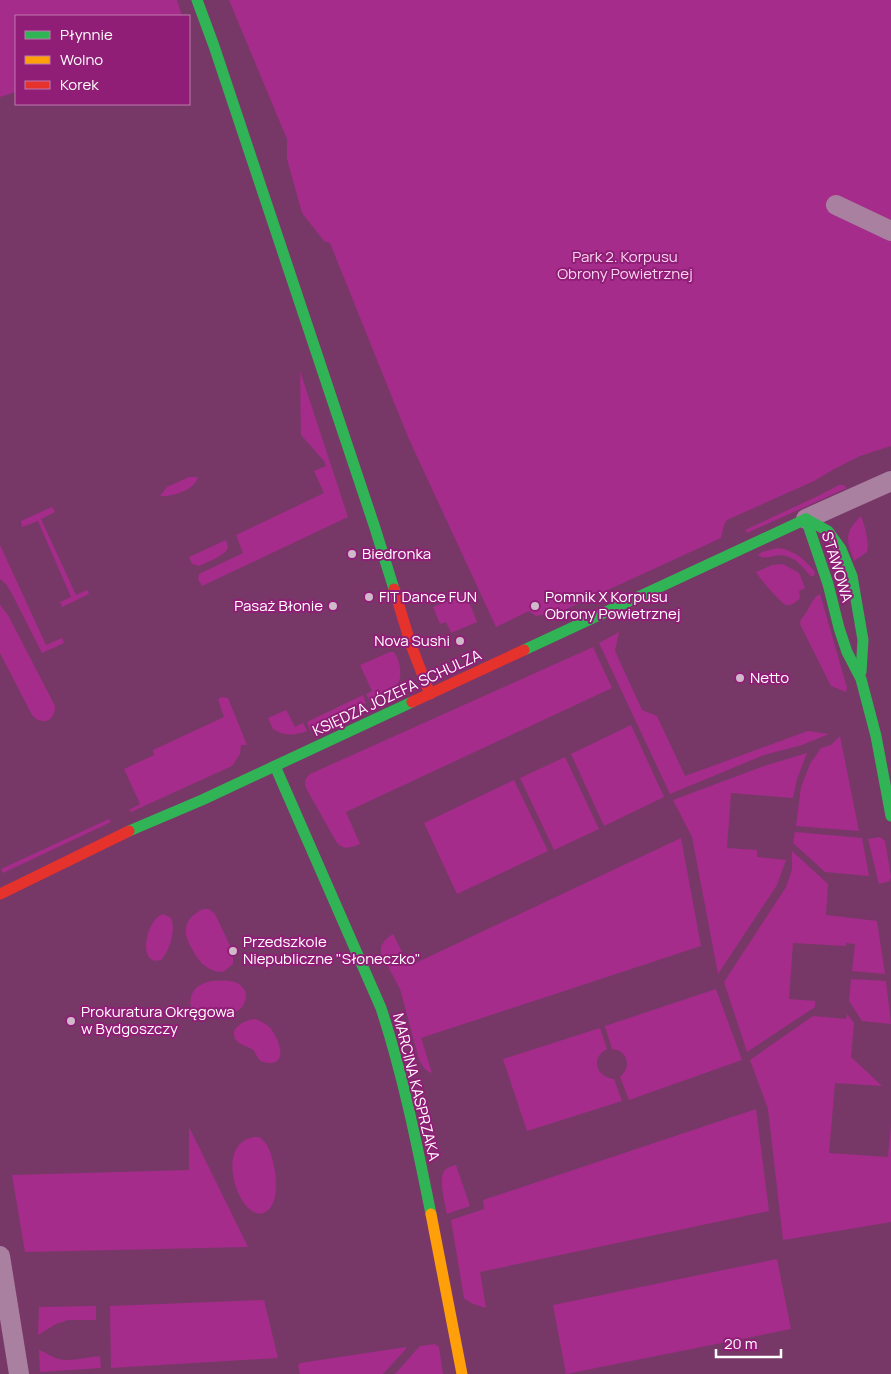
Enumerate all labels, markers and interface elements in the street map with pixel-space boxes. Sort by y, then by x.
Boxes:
legend [15,15,190,105]
text: Płynnie [60,24,113,45]
text: Wolno [60,49,103,70]
text: Korek [60,74,99,95]
park label: Park 2. Korpusu Obrony Powietrznej [557,246,693,284]
street label: STAWOWA [817,529,858,605]
place label: Biedronka [362,543,431,564]
marker: Biedronka [346,548,358,560]
place label: FIT Dance FUN [379,586,477,607]
place label: Pomnik X Korpusu Obrony Powietrznej [545,586,681,624]
marker: FIT Dance FUN [363,591,375,603]
place label: Pasaż Błonie [234,595,323,616]
marker: Pasaż Błonie [327,600,339,612]
marker: Pomnik X Korpusu Obrony Powietrznej [529,600,541,612]
place label: Nova Sushi [374,630,450,651]
marker: Nova Sushi [454,635,466,647]
street label: KSIĘDZA JÓZEFA SCHULZA [309,644,485,741]
place label: Netto [750,667,789,688]
marker: Netto [734,672,746,684]
place label: Przedszkole Niepubliczne "Słoneczko" [243,931,421,969]
marker: Przedszkole Niepubliczne "Słoneczko" [227,945,239,957]
place label: Prokuratura Okręgowa w Bydgoszczy [81,1001,235,1039]
street label: MARCINA KASPRZAKA [388,1011,445,1163]
marker: Prokuratura Okręgowa w Bydgoszczy [65,1015,77,1027]
scale bar [716,1326,781,1358]
text: 20 m [724,1333,757,1354]

